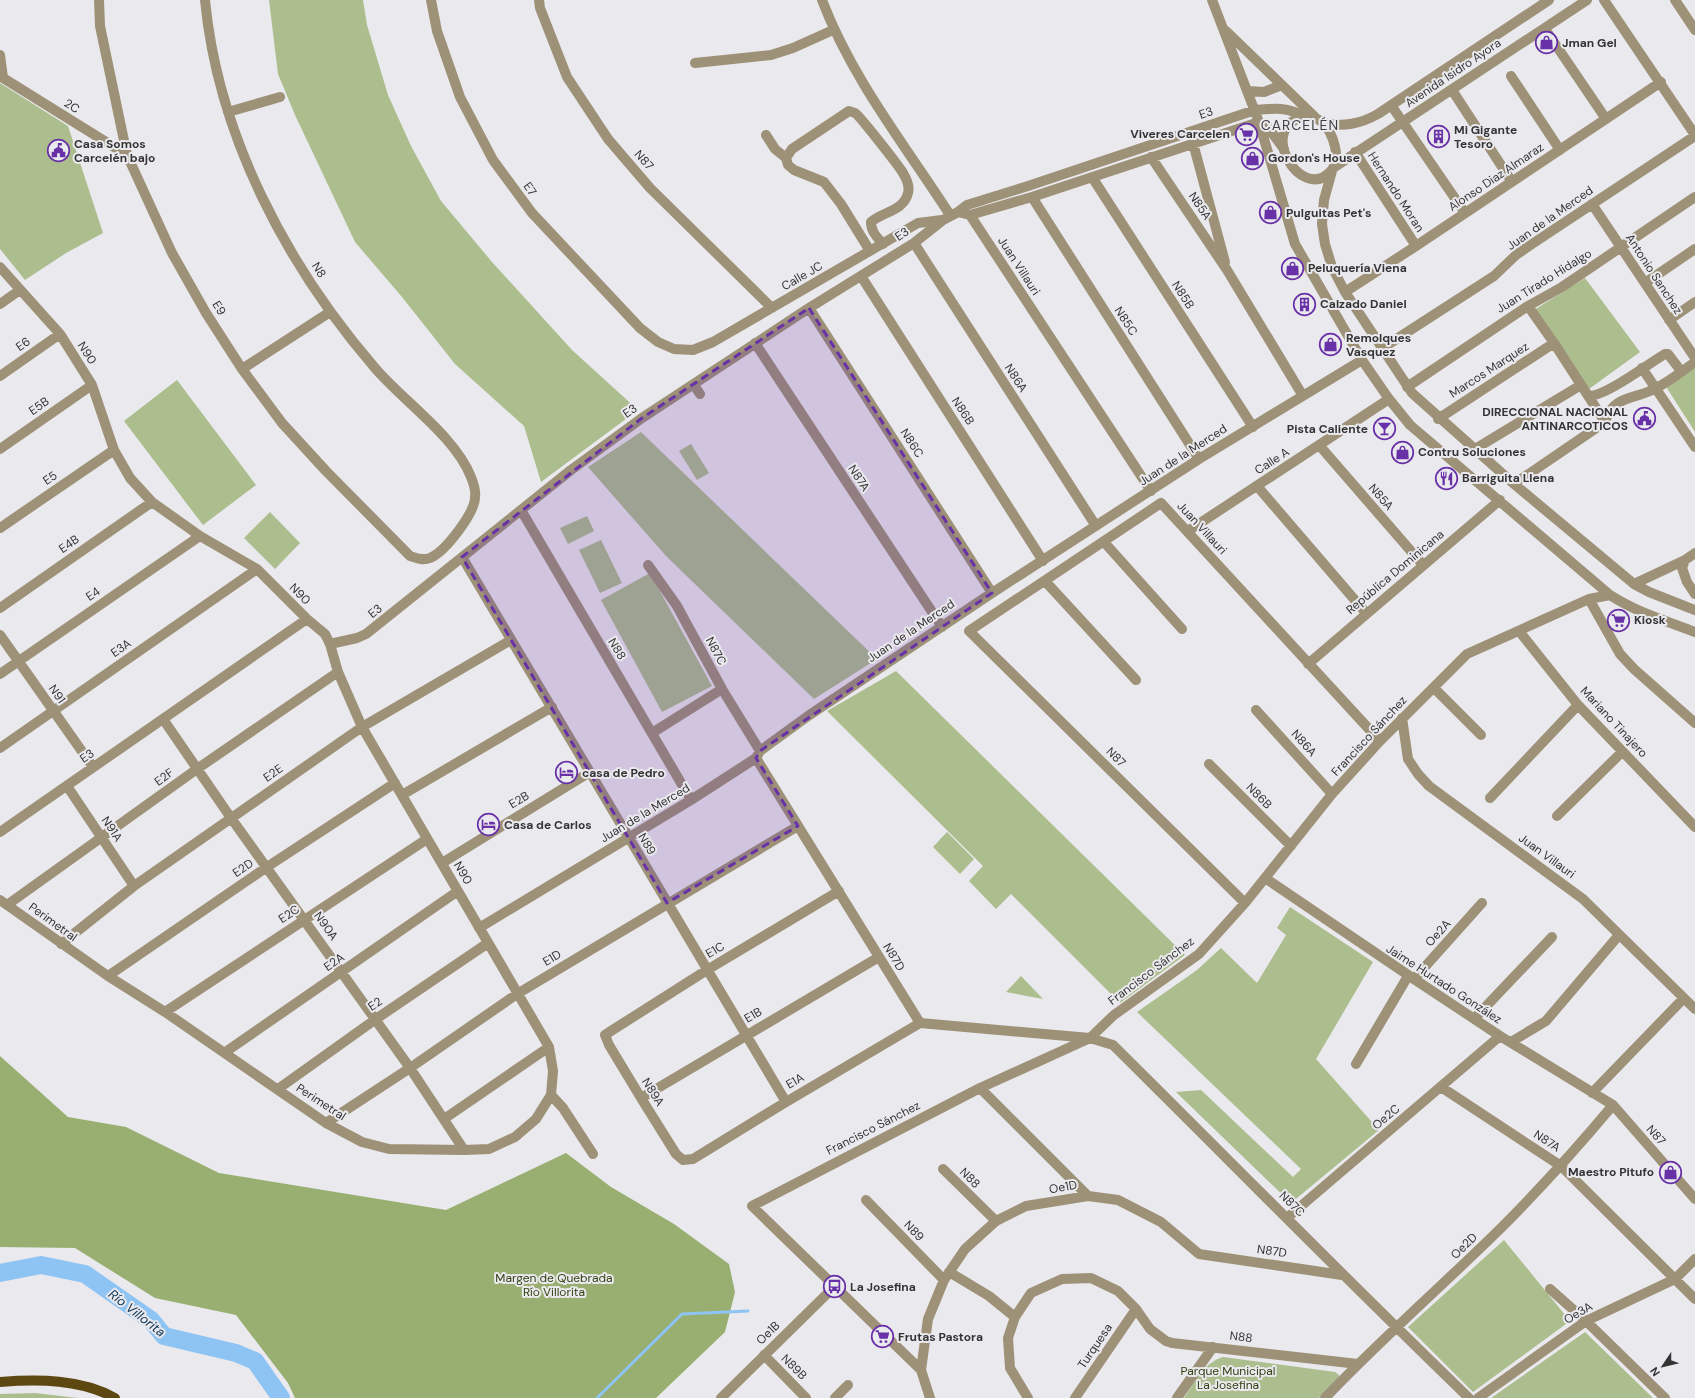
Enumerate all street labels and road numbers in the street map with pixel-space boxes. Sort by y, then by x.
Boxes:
street label: Avenida Isidro Ayora [1402,35,1504,111]
street label: 2C [61,95,83,117]
street label: E3 [1197,103,1215,123]
street label: Alonso Diaz Almaraz [1445,139,1547,215]
street label: N87 [631,147,657,173]
street label: Hernando Moran [1364,149,1428,235]
street label: E7 [520,179,540,199]
street label: Juan de la Merced [1504,182,1596,254]
street label: N85A [1185,189,1215,223]
street label: E3 [892,223,912,245]
street label: Antonio Sanchez [1622,231,1686,317]
street label: Juan Villauri [994,234,1044,298]
street label: Juan Tirado Hidalgo [1493,245,1595,317]
street label: Calle JC [778,258,826,294]
street label: N8 [308,259,330,281]
street label: N85B [1168,278,1198,312]
street label: E9 [208,298,230,318]
street label: N85C [1111,303,1142,339]
street label: E6 [13,333,33,355]
street label: Marcos Marquez [1446,338,1532,402]
street label: N90 [74,339,100,367]
street label: N86A [1001,361,1031,395]
street label: E5B [26,393,52,419]
street label: N86B [948,394,978,428]
street label: E3 [620,400,640,422]
street label: Juan de la Merced [1136,421,1230,489]
street label: N86C [897,425,928,461]
street label: Calle A [1252,444,1293,478]
street label: N87A [844,462,874,494]
street label: E5 [40,467,60,489]
street label: N85A [1365,480,1397,514]
street label: Juan Villauri [1173,498,1231,558]
street label: República Dominicana [1343,526,1447,618]
street label: E4B [56,531,82,557]
street label: N90 [286,580,314,608]
street label: E4 [83,583,103,605]
street label: Juan de la Merced [864,596,958,666]
street label: E3 [365,600,385,622]
street label: N87C [702,634,730,668]
street label: E3A [108,635,134,661]
street label: N88 [604,635,630,663]
street label: N91 [45,681,69,707]
street label: Mariano Tinajero [1577,683,1651,761]
street label: Francisco Sánchez [1328,693,1410,779]
street label: N86A [1288,726,1320,760]
street label: N87 [1103,744,1129,770]
street label: E3 [77,745,97,767]
street label: E2E [260,760,286,785]
street label: E2F [151,764,177,789]
street label: Juan de la Merced [597,780,693,846]
street label: N86B [1243,780,1275,812]
street label: E2B [506,788,532,812]
street label: N91A [98,813,126,845]
street label: N89 [634,830,660,858]
street label: Juan Villauri [1515,830,1579,882]
street label: E2D [229,855,257,881]
street label: N90 [450,859,476,887]
street label: Perimetral [25,899,81,945]
street label: E2C [275,901,303,927]
street label: N90A [310,909,342,943]
street label: Oe2A [1422,916,1454,950]
street label: Francisco Sánchez [1105,933,1197,1009]
street label: E1C [703,938,728,962]
street label: N87D [879,940,909,974]
street label: Jaime Hurtado González [1383,941,1505,1027]
street label: E1D [540,946,564,970]
street label: E2A [321,949,347,975]
street label: E2 [365,993,385,1014]
street label: E1B [741,1004,765,1026]
street label: E1A [783,1069,807,1093]
street label: N89A [638,1075,668,1109]
street label: Perimetral [293,1080,349,1124]
street label: Francisco Sánchez [823,1097,923,1159]
street label: Oe2C [1369,1100,1404,1133]
street label: N87 [1643,1122,1669,1148]
street label: N87A [1531,1126,1563,1156]
street label: N88 [956,1164,984,1192]
street label: Oe1D [1048,1177,1078,1197]
street label: N87C [1276,1188,1309,1221]
street label: N89 [900,1217,928,1245]
street label: Oe2D [1447,1229,1481,1263]
street label: N87D [1256,1241,1288,1261]
street label: Oe3A [1561,1298,1595,1328]
street label: Oe1B [753,1318,783,1348]
street label: Turquesa [1074,1320,1116,1372]
street label: N88 [1229,1328,1253,1346]
street label: N89B [778,1351,810,1383]

